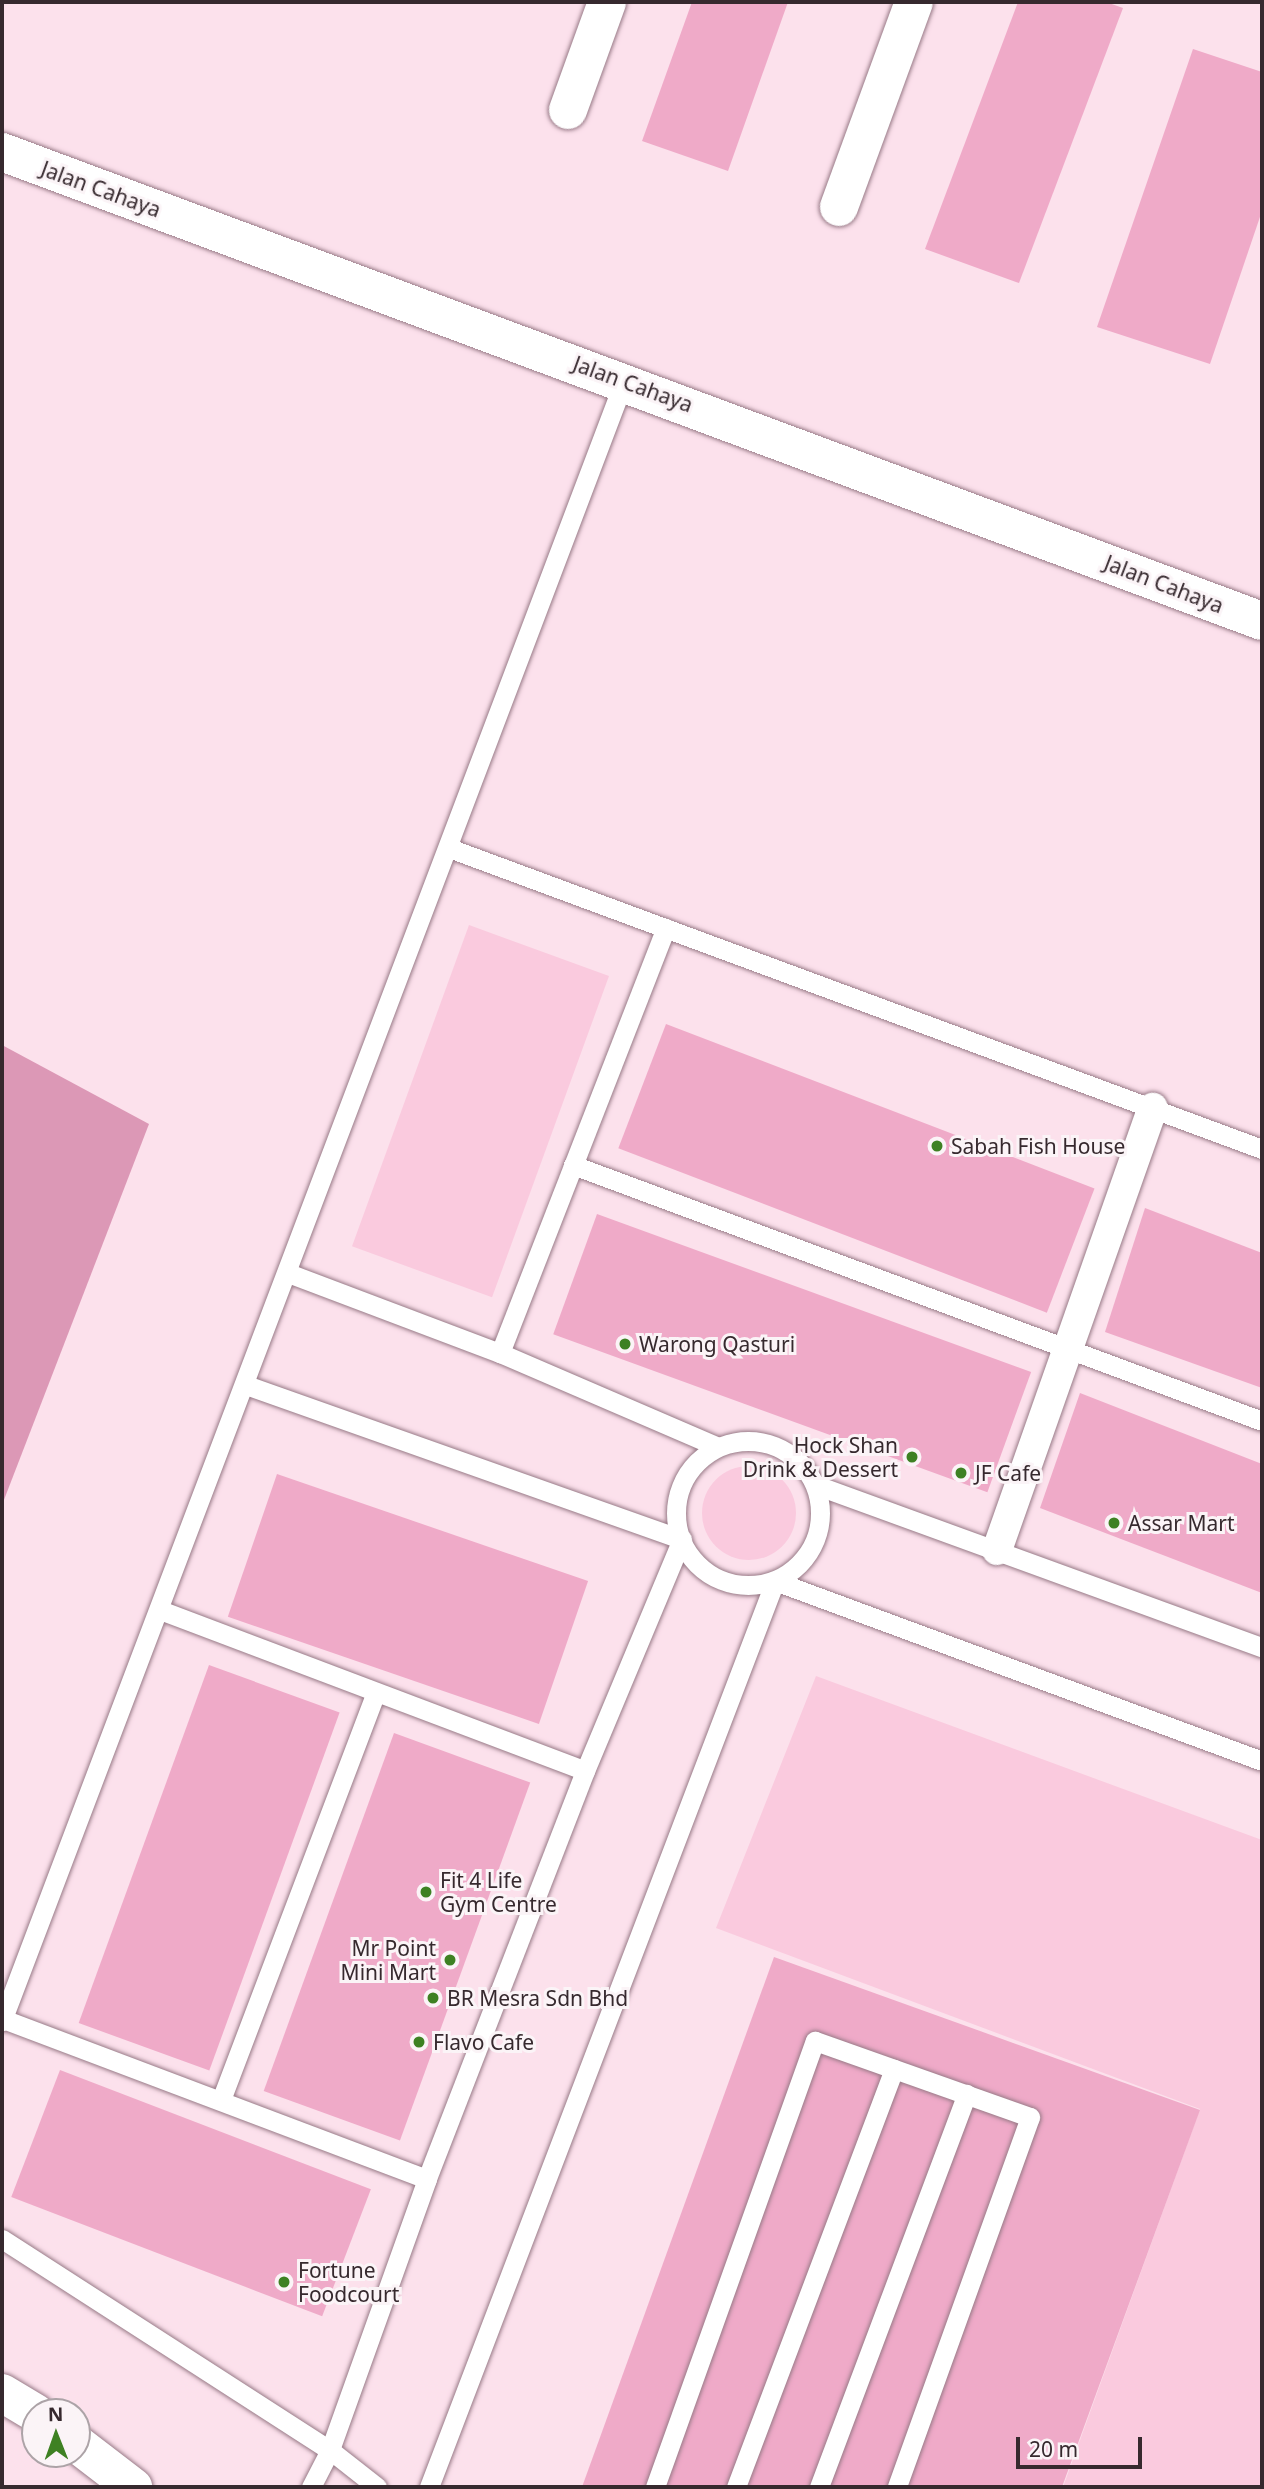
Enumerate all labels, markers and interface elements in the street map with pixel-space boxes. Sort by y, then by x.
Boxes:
street label: Jalan Cahaya [38,156,164,222]
street label: Jalan Cahaya [570,351,696,417]
street label: Jalan Cahaya [1101,550,1227,618]
place label: Sabah Fish House [951,1133,1125,1159]
marker: Sabah Fish House [929,1138,945,1154]
place label: Warong Qasturi [639,1331,795,1357]
marker: Warong Qasturi [617,1336,633,1352]
place label: Hock Shan Drink & Dessert [743,1432,898,1482]
marker: Hock Shan Drink & Dessert [904,1449,920,1465]
place label: JF Cafe [975,1460,1041,1486]
marker: JF Cafe [953,1465,969,1481]
place label: Assar Mart [1128,1510,1235,1536]
marker: Assar Mart [1106,1515,1122,1531]
place label: Fit 4 Life Gym Centre [440,1867,557,1917]
marker: Fit 4 Life Gym Centre [418,1884,434,1900]
place label: Mr Point Mini Mart [341,1935,436,1985]
marker: Mr Point Mini Mart [442,1952,458,1968]
place label: BR Mesra Sdn Bhd [447,1985,628,2011]
marker: BR Mesra Sdn Bhd [425,1990,441,2006]
place label: Flavo Cafe [433,2029,534,2055]
marker: Flavo Cafe [411,2034,427,2050]
place label: Fortune Foodcourt [298,2257,399,2307]
marker: Fortune Foodcourt [276,2274,292,2290]
north arrow [21,2398,91,2468]
text: N [48,2401,64,2427]
scale bar [1019,2422,1145,2466]
text: 20 m [1029,2435,1078,2463]

